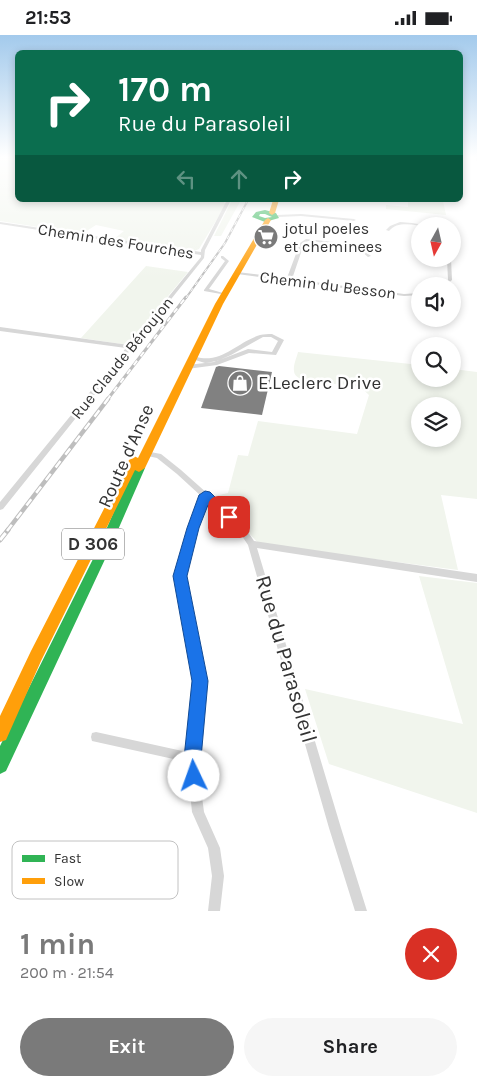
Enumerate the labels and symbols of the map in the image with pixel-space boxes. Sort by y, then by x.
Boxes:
north arrow [411,217,461,267]
street label: Chemin des Fourches [37,219,195,263]
place label: jotul poeles et cheminees [282,219,382,256]
supermarket icon: jotul poeles et cheminees [253,224,279,250]
street label: Chemin du Besson [259,267,397,303]
street label: Rue Claude Béroujon [67,293,177,423]
shop icon: E.Leclerc Drive [227,370,253,396]
place label: E.Leclerc Drive [258,372,381,394]
street label: Route d'Anse [93,401,159,511]
pin [208,496,250,538]
road number: D 306 [62,529,124,559]
street label: Rue du Parasoleil [250,572,322,746]
position arrow [167,749,219,801]
legend [12,841,178,899]
text: Fast [54,850,81,867]
text: Slow [54,873,84,890]

